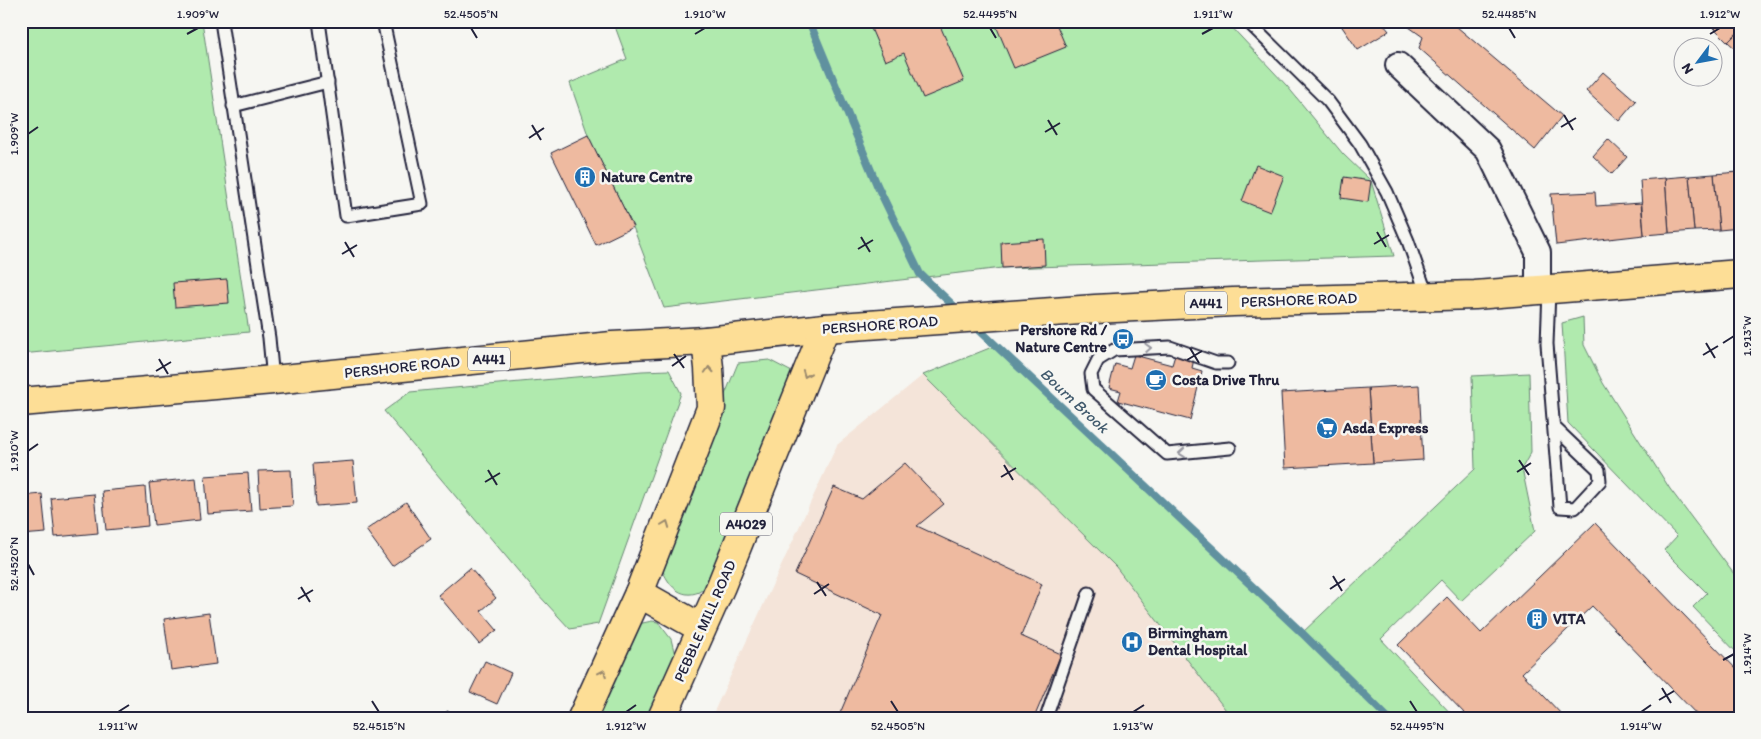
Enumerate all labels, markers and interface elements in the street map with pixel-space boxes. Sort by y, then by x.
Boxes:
text: 1.909°W [177,7,219,21]
text: 52.4505°N [444,7,498,21]
text: 1.910°W [684,7,726,21]
text: 52.4495°N [963,7,1017,21]
text: 1.911°W [1193,7,1233,21]
text: 52.4485°N [1482,7,1536,21]
text: 1.912°W [1700,7,1740,21]
north arrow [1674,38,1724,88]
text: N [1678,60,1697,77]
text: 1.909°W [7,113,21,155]
building icon: Nature Centre [573,165,597,189]
place label: Nature Centre [601,168,693,186]
street label: PERSHORE ROAD [1241,289,1358,311]
road number: A441 [1185,292,1227,314]
street label: PERSHORE ROAD [821,312,939,338]
text: 1.913°W [1740,316,1754,356]
place label: Pershore Rd / Nature Centre [1015,321,1108,356]
bus stop icon: Pershore Rd / Nature Centre [1111,327,1135,351]
one-way arrow [1144,343,1152,354]
road number: A441 [468,348,510,370]
street label: PERSHORE ROAD [343,352,461,382]
water label: Bourn Brook [1036,364,1113,437]
one-way arrow [703,365,714,373]
cafe icon: Costa Drive Thru [1144,368,1168,392]
one-way arrow [802,369,812,377]
place label: Costa Drive Thru [1172,371,1280,389]
supermarket icon: Asda Express [1315,416,1339,440]
place label: Asda Express [1342,419,1429,438]
text: 1.910°W [7,430,21,472]
one-way arrow [1178,447,1186,458]
road number: A4029 [720,512,772,536]
one-way arrow [660,520,670,529]
text: 52.4520°N [7,537,21,591]
street label: PEBBLE MILL ROAD [670,557,740,685]
building icon: VITA [1525,607,1549,631]
place label: VITA [1553,610,1586,628]
place label: Birmingham Dental Hospital [1148,624,1248,660]
hospital icon: Birmingham Dental Hospital [1120,630,1144,654]
text: 1.914°W [1740,633,1754,675]
one-way arrow [596,669,607,678]
text: 1.911°W [98,719,138,733]
text: 52.4515°N [353,719,405,733]
text: 1.912°W [606,719,646,733]
text: 52.4505°N [871,719,925,733]
text: 1.913°W [1113,719,1153,733]
text: 52.4495°N [1390,719,1444,733]
text: 1.914°W [1620,719,1662,733]

